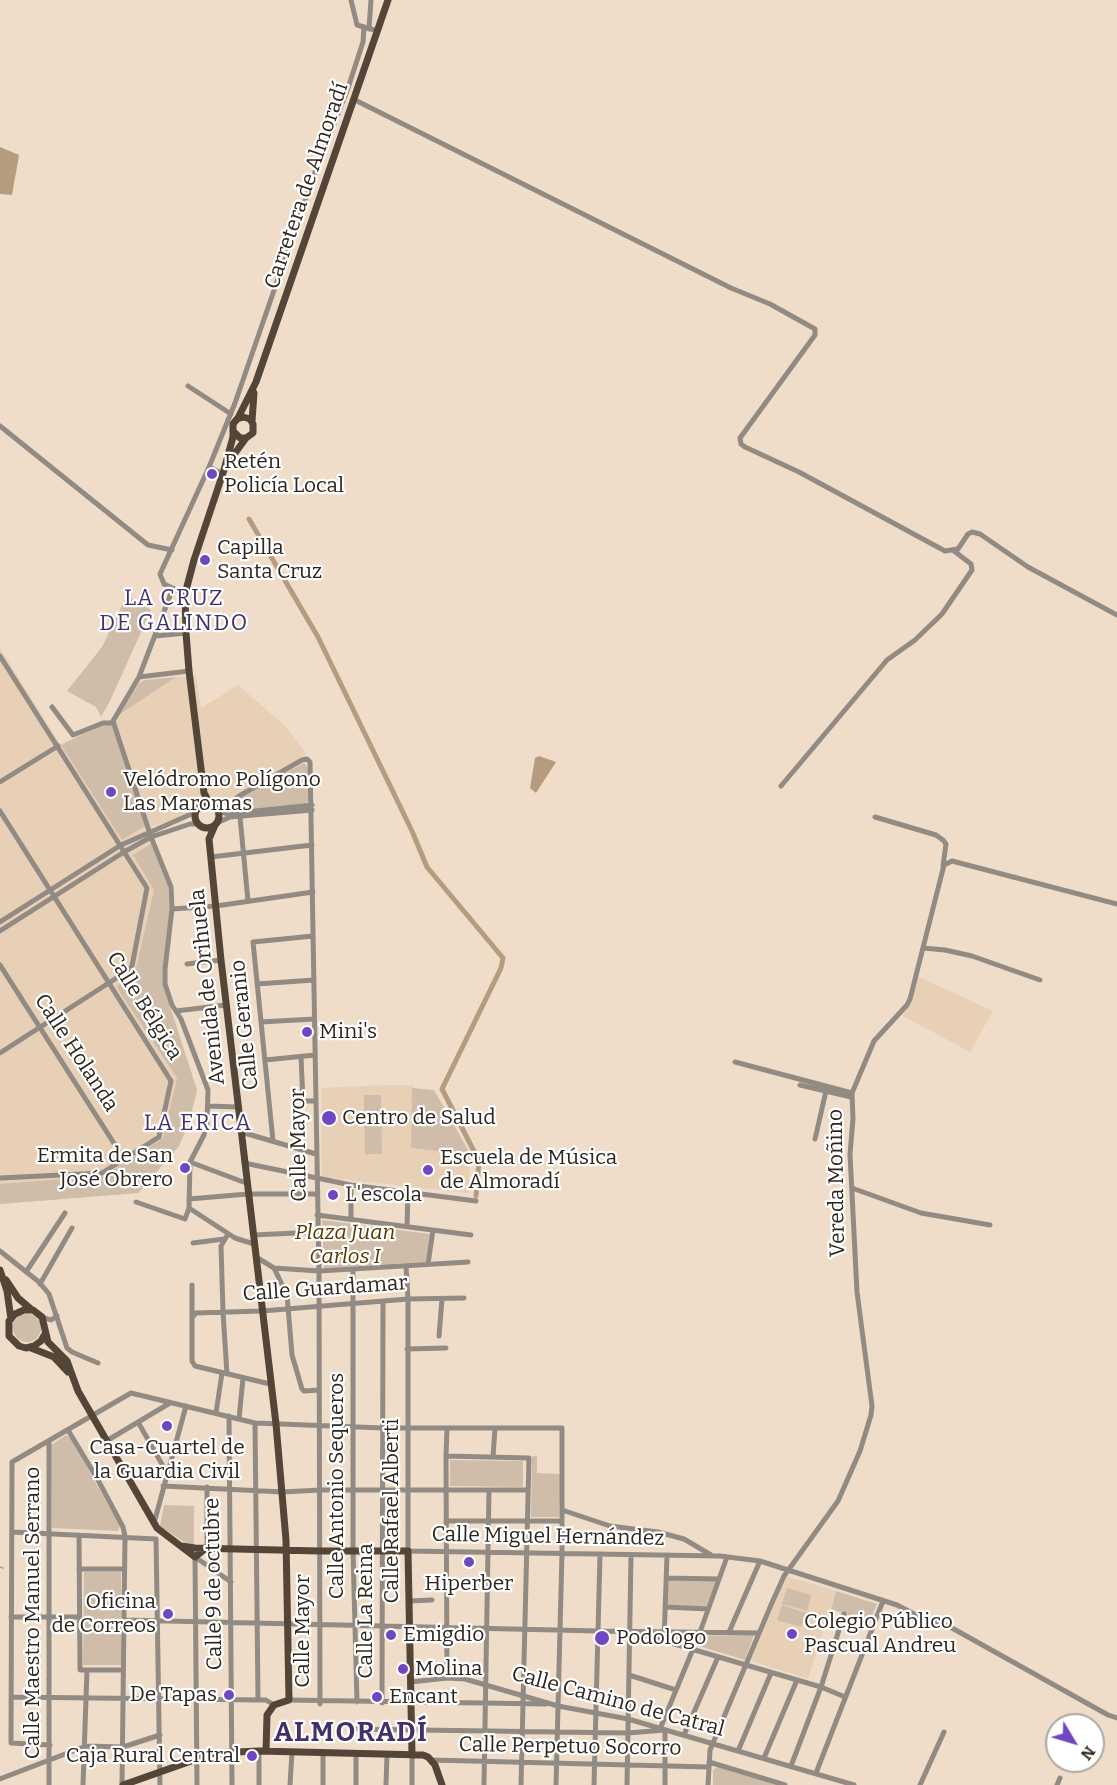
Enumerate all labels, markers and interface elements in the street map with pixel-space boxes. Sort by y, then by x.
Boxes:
street label: Carretera de Almoradí [260,79,354,293]
place label: Retén Policía Local [224,449,344,499]
marker: Retén Policía Local [205,467,219,481]
place label: Capilla Santa Cruz [217,535,322,585]
marker: Capilla Santa Cruz [198,553,212,567]
district label: LA CRUZ DE GALINDO [99,586,249,638]
place label: Velódromo Polígono Las Maromas [123,767,321,817]
marker: Velódromo Polígono Las Maromas [104,785,118,799]
street label: Avenida de Orihuela [185,888,231,1086]
street label: Calle Bélgica [101,947,187,1065]
street label: Calle Geranio [226,959,264,1091]
street label: Calle Holanda [29,990,123,1116]
place label: Mini's [319,1019,377,1045]
marker: Mini's [300,1025,314,1039]
street label: Calle Mayor [285,1088,313,1202]
place label: Centro de Salud [342,1105,496,1131]
marker: Centro de Salud [320,1109,338,1127]
street label: Vereda Moñino [823,1109,851,1257]
district label: LA ERICA [144,1111,252,1137]
place label: Ermita de San José Obrero [37,1143,173,1193]
place label: Escuela de Música de Almoradí [440,1145,617,1195]
marker: Ermita de San José Obrero [178,1161,192,1175]
marker: Escuela de Música de Almoradí [421,1163,435,1177]
place label: L'escola [345,1182,422,1208]
marker: L'escola [326,1188,340,1202]
park label: Plaza Juan Carlos I [295,1220,395,1270]
street label: Calle Guardamar [242,1271,408,1307]
street label: Calle Antonio Sequeros [324,1373,350,1599]
street label: Calle Rafael Alberti [379,1418,405,1604]
marker: Casa-Cuartel de la Guardia Civil [160,1419,174,1433]
place label: Casa-Cuartel de la Guardia Civil [89,1435,245,1485]
street label: Calle Maestro Manuel Serrano [20,1467,46,1759]
street label: Calle 9 de octubre [200,1497,228,1671]
street label: Calle Miguel Hernández [431,1522,665,1552]
street label: Calle La Reina [353,1543,379,1679]
marker: Hiperber [462,1555,476,1569]
place label: Hiperber [425,1571,513,1597]
street label: Calle Mayor [290,1574,316,1688]
place label: Oficina de Correos [51,1589,156,1639]
marker: Oficina de Correos [161,1607,175,1621]
place label: Colegio Público Pascual Andreu [804,1609,956,1659]
place label: Emigdio [403,1622,484,1648]
place label: Podologo [616,1625,706,1651]
marker: Colegio Público Pascual Andreu [785,1627,799,1641]
marker: Emigdio [384,1628,398,1642]
marker: Podologo [593,1629,611,1647]
place label: Molina [415,1656,483,1682]
street label: Calle Camino de Catral [509,1661,727,1743]
marker: Molina [396,1662,410,1676]
place label: De Tapas [130,1682,217,1708]
place label: Encant [389,1684,458,1710]
marker: De Tapas [222,1688,236,1702]
marker: Encant [370,1690,384,1704]
north arrow [1045,1713,1105,1773]
district label: ALMORADÍ [274,1717,428,1749]
street label: Calle Perpetuo Socorro [458,1732,682,1762]
text: N [1077,1742,1099,1764]
place label: Caja Rural Central [66,1743,240,1769]
marker: Caja Rural Central [245,1749,259,1763]

